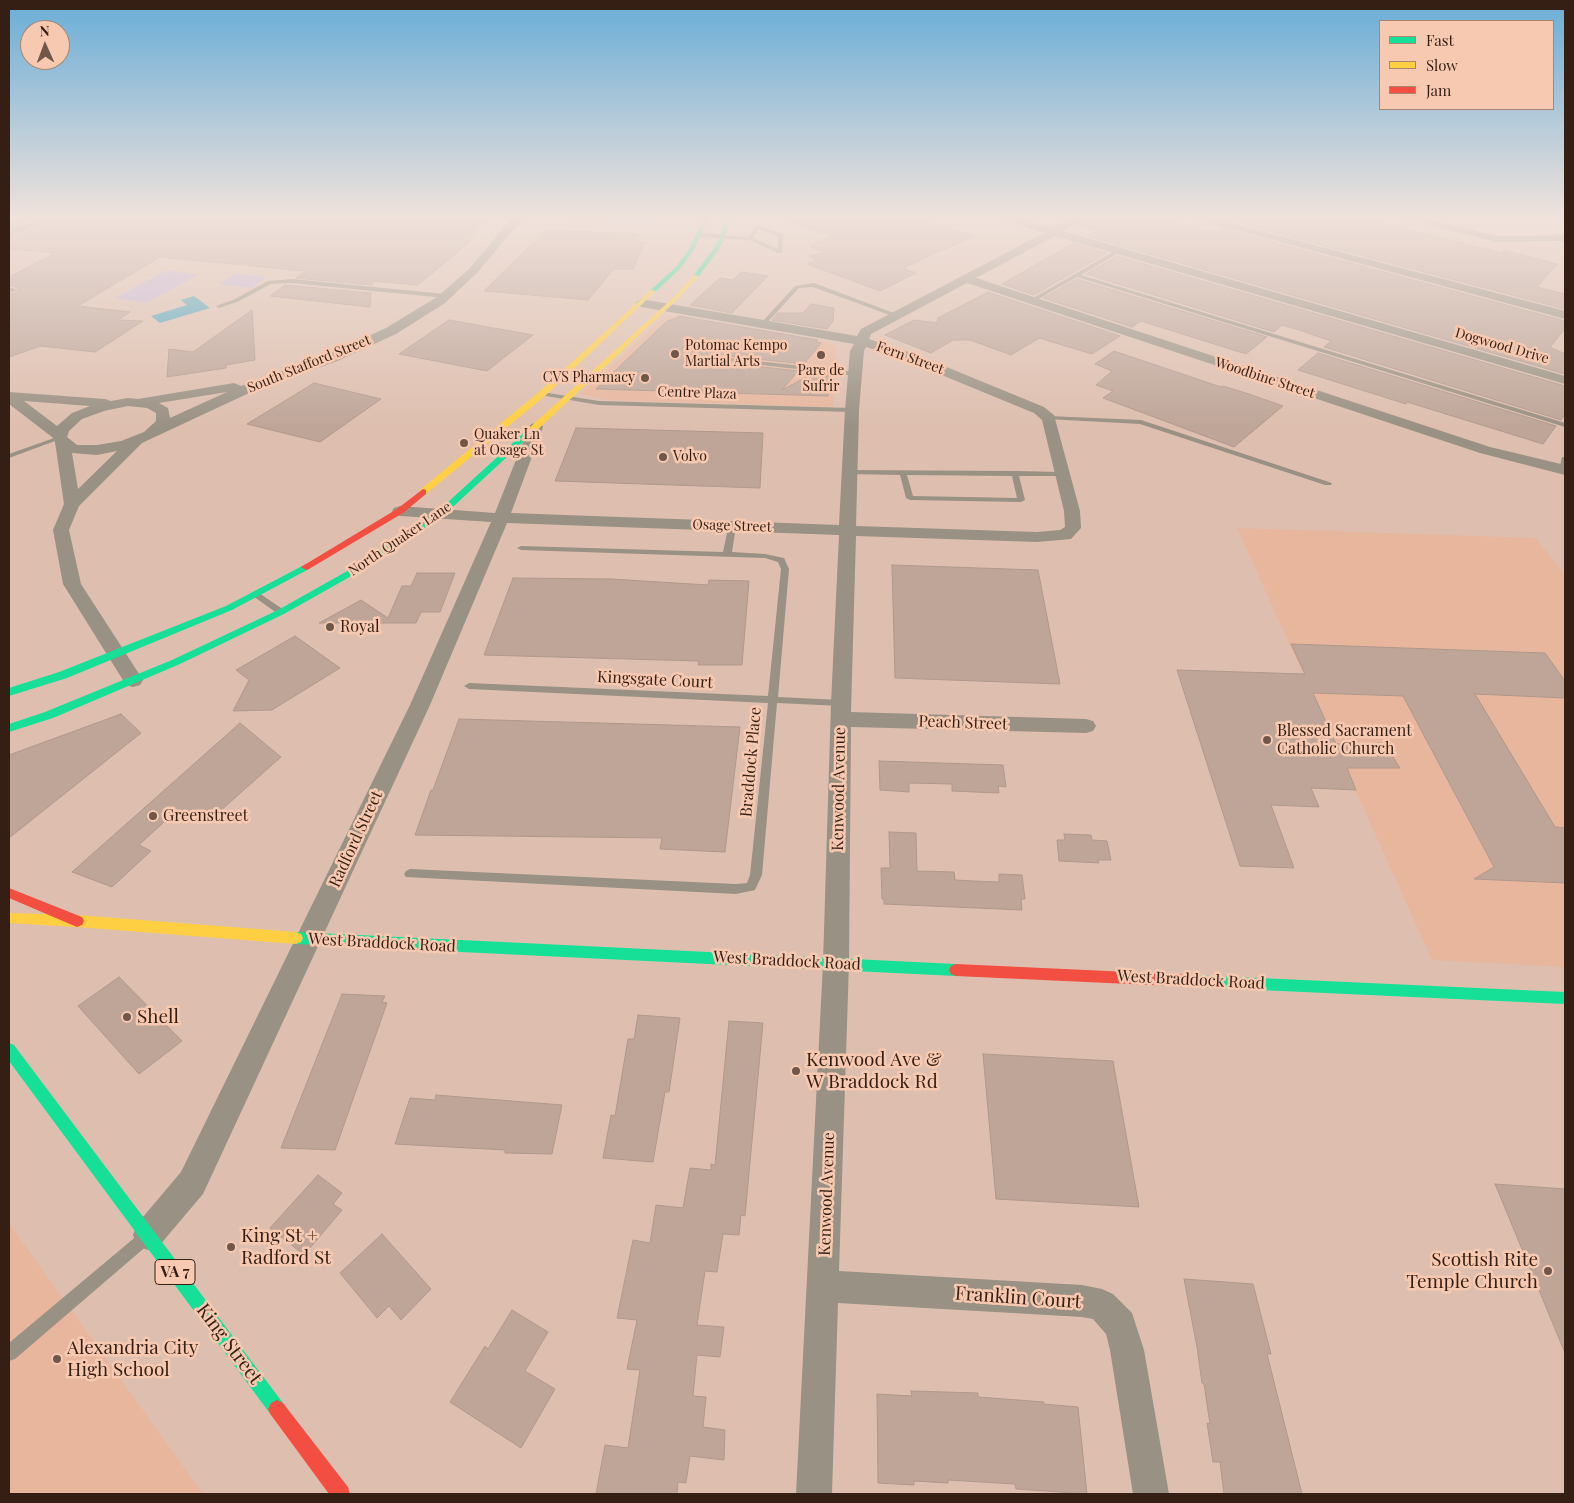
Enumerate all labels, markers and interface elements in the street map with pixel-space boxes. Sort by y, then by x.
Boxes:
north arrow [20,20,70,70]
legend [1379,20,1554,110]
text: N [39,21,50,40]
text: Fast [1426,30,1454,50]
text: Slow [1426,55,1458,75]
text: Jam [1426,80,1451,100]
street label: Dogwood Drive [1453,325,1551,367]
street label: South Stafford Street [245,332,373,396]
place label: Potomac Kempo Martial Arts [685,338,788,371]
street label: Fern Street [874,338,946,378]
marker: Potomac Kempo Martial Arts [669,348,681,360]
marker: Pare de Sufrir [815,349,827,361]
street label: Woodbine Street [1213,354,1317,402]
place label: Pare de Sufrir [798,363,844,396]
place label: CVS Pharmacy [543,370,635,386]
marker: CVS Pharmacy [639,372,651,384]
street label: Centre Plaza [657,383,737,403]
place label: Quaker Ln at Osage St [474,427,543,460]
marker: Quaker Ln at Osage St [458,437,470,449]
place label: Volvo [673,449,707,465]
marker: Volvo [657,451,669,463]
street label: North Quaker Lane [345,498,455,580]
street label: Osage Street [692,516,772,536]
place label: Royal [340,617,380,637]
marker: Royal [324,621,336,633]
street label: Kingsgate Court [597,667,713,693]
street label: Braddock Place [737,706,765,818]
street label: Peach Street [918,712,1008,734]
place label: Blessed Sacrament Catholic Church [1277,721,1412,759]
street label: Kenwood Avenue [828,727,850,851]
marker: Blessed Sacrament Catholic Church [1261,734,1273,746]
street label: Radford Street [325,788,387,890]
place label: Greenstreet [163,806,248,826]
marker: Greenstreet [147,810,159,822]
street label: West Braddock Road [308,930,456,956]
street label: West Braddock Road [713,948,861,974]
street label: West Braddock Road [1117,967,1265,993]
place label: Shell [137,1006,179,1028]
marker: Shell [121,1011,133,1023]
place label: Kenwood Ave & W Braddock Rd [806,1049,942,1093]
marker: Kenwood Ave & W Braddock Rd [790,1065,802,1077]
street label: Kenwood Avenue [815,1132,839,1256]
place label: King St + Radford St [241,1225,331,1269]
marker: King St + Radford St [225,1241,237,1253]
place label: Scottish Rite Temple Church [1406,1249,1538,1293]
road number: VA 7 [155,1260,195,1284]
marker: Scottish Rite Temple Church [1542,1265,1554,1277]
street label: Franklin Court [954,1282,1082,1314]
street label: King Street [191,1299,267,1389]
place label: Alexandria City High School [67,1337,198,1381]
marker: Alexandria City High School [51,1353,63,1365]

